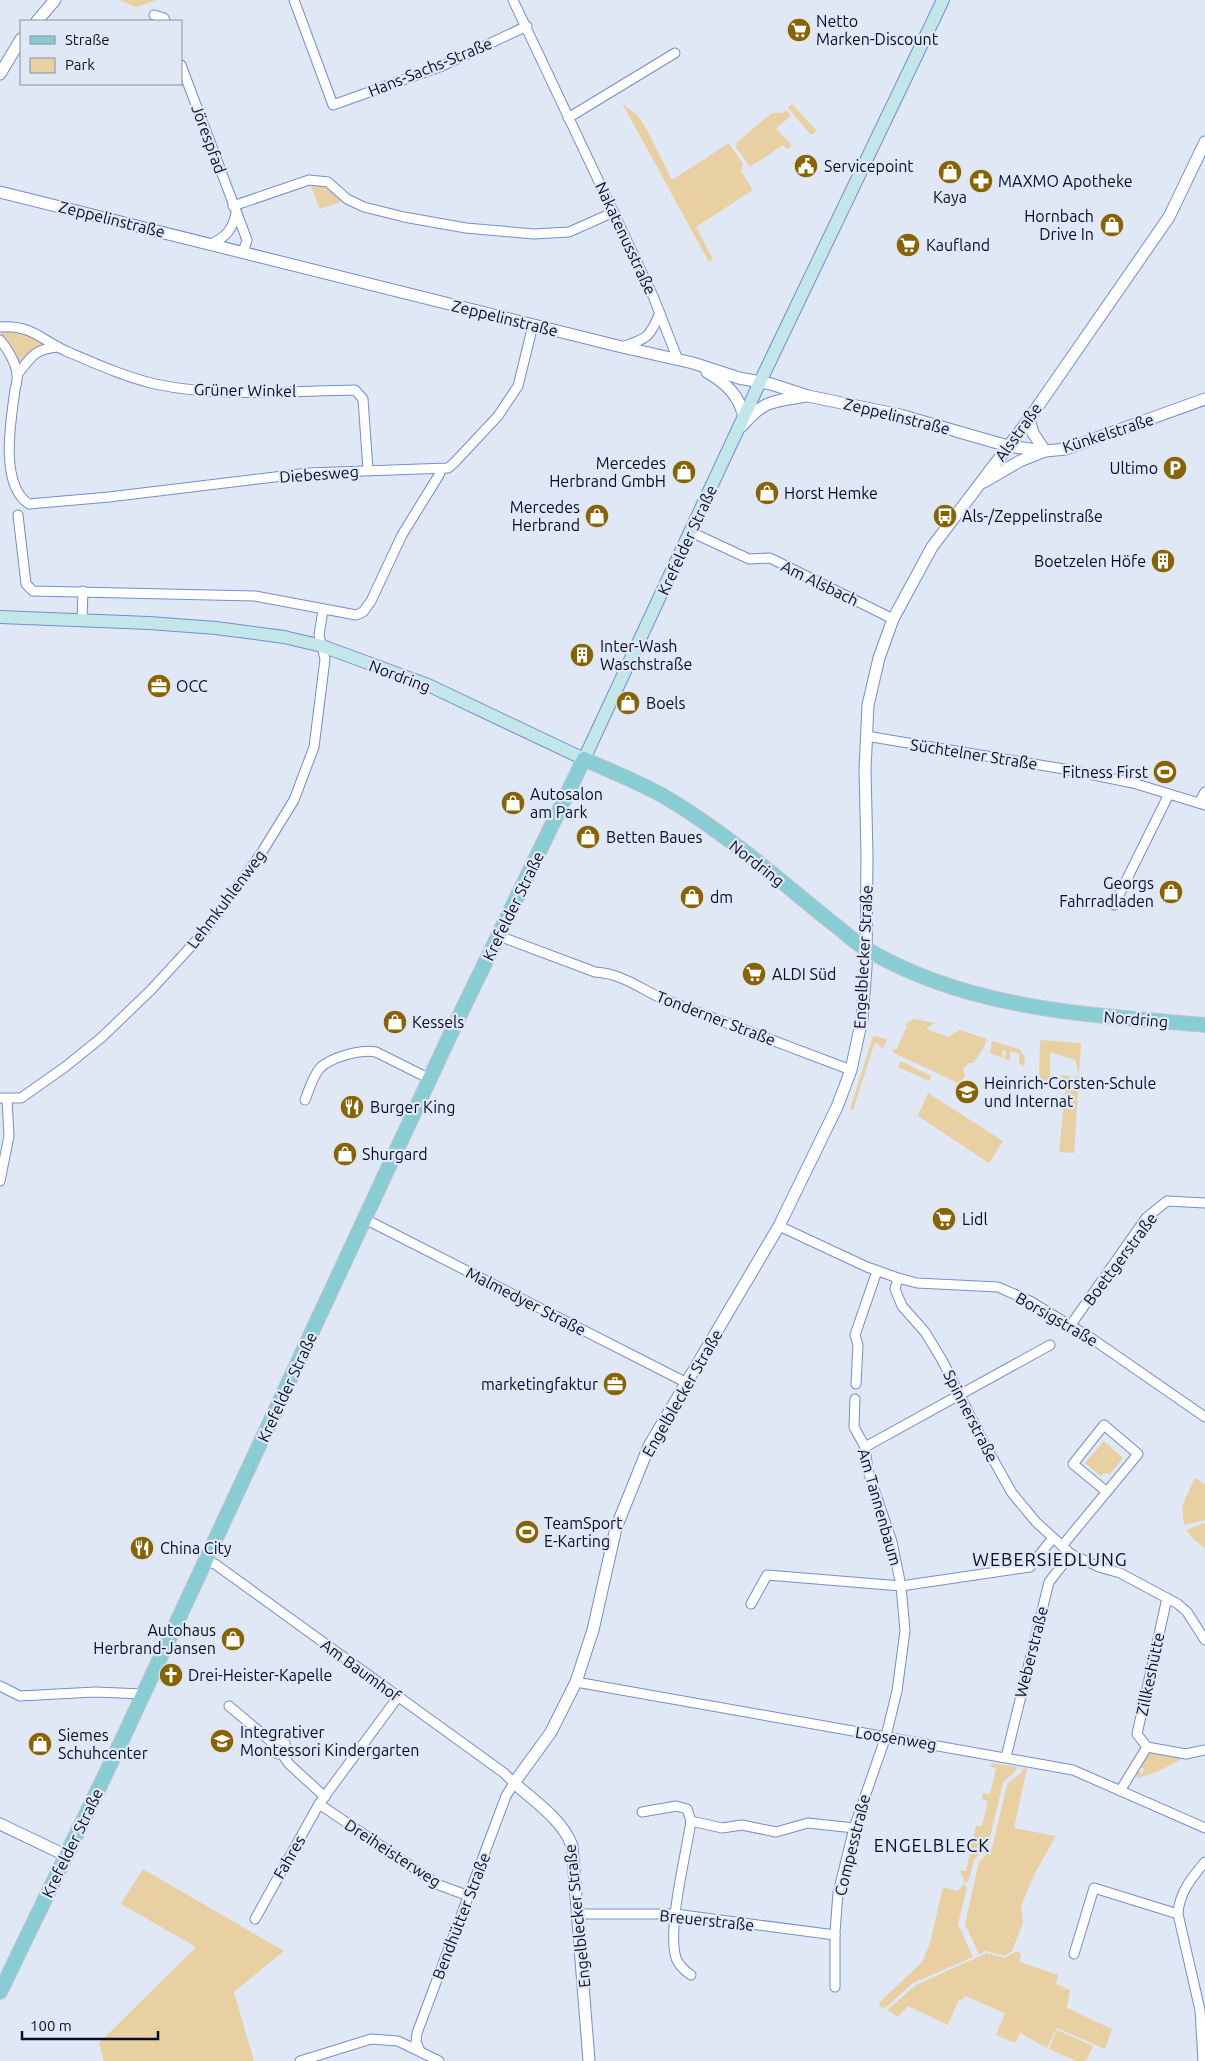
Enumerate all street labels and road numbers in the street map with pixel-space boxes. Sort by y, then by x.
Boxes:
street label: Hans-Sachs-Straße [365,34,495,100]
street label: Jörespfad [188,102,230,176]
street label: Nakatenusstraße [592,179,660,297]
street label: Zeppelinstraße [57,197,167,241]
street label: Zeppelinstraße [450,296,560,340]
street label: Grüner Winkel [194,380,296,400]
street label: Zeppelinstraße [842,394,952,438]
street label: Alsstraße [991,399,1045,465]
street label: Künkelstraße [1060,410,1156,456]
street label: Diebesweg [279,462,359,486]
street label: Krefelder Straße [654,482,720,598]
street label: Am Alsbach [778,557,862,609]
street label: Nordring [367,656,433,696]
street label: Süchtelner Straße [909,735,1039,773]
street label: Nordring [726,836,788,890]
street label: Lehmkuhlenweg [183,846,269,952]
street label: Krefelder Straße [479,849,547,963]
street label: Engelblecker Straße [850,885,876,1029]
street label: Tonderner Straße [654,987,778,1049]
street label: Nordring [1103,1007,1169,1031]
street label: Boettgerstraße [1079,1209,1161,1309]
street label: Malmedyer Straße [463,1263,589,1339]
street label: Borsigstraße [1013,1288,1101,1350]
street label: Engelblecker Straße [638,1326,726,1460]
street label: Krefelder Straße [254,1329,320,1445]
street label: Spinnerstraße [940,1367,1002,1465]
street label: Am Tannenbaum [855,1446,905,1568]
street label: Weberstraße [1011,1604,1051,1700]
street label: Zillkeshütte [1132,1631,1168,1717]
street label: Am Baumhof [318,1635,405,1705]
street label: Loosenweg [854,1723,938,1753]
street label: Krefelder Straße [38,1786,106,1900]
street label: Compesstraße [831,1792,873,1898]
street label: Dreiheisterweg [342,1815,444,1891]
street label: Fahres [269,1832,309,1882]
street label: Engelblecker Straße [561,1843,593,1989]
street label: Bendhütter Straße [429,1850,493,1982]
street label: Breuerstraße [659,1906,755,1934]

